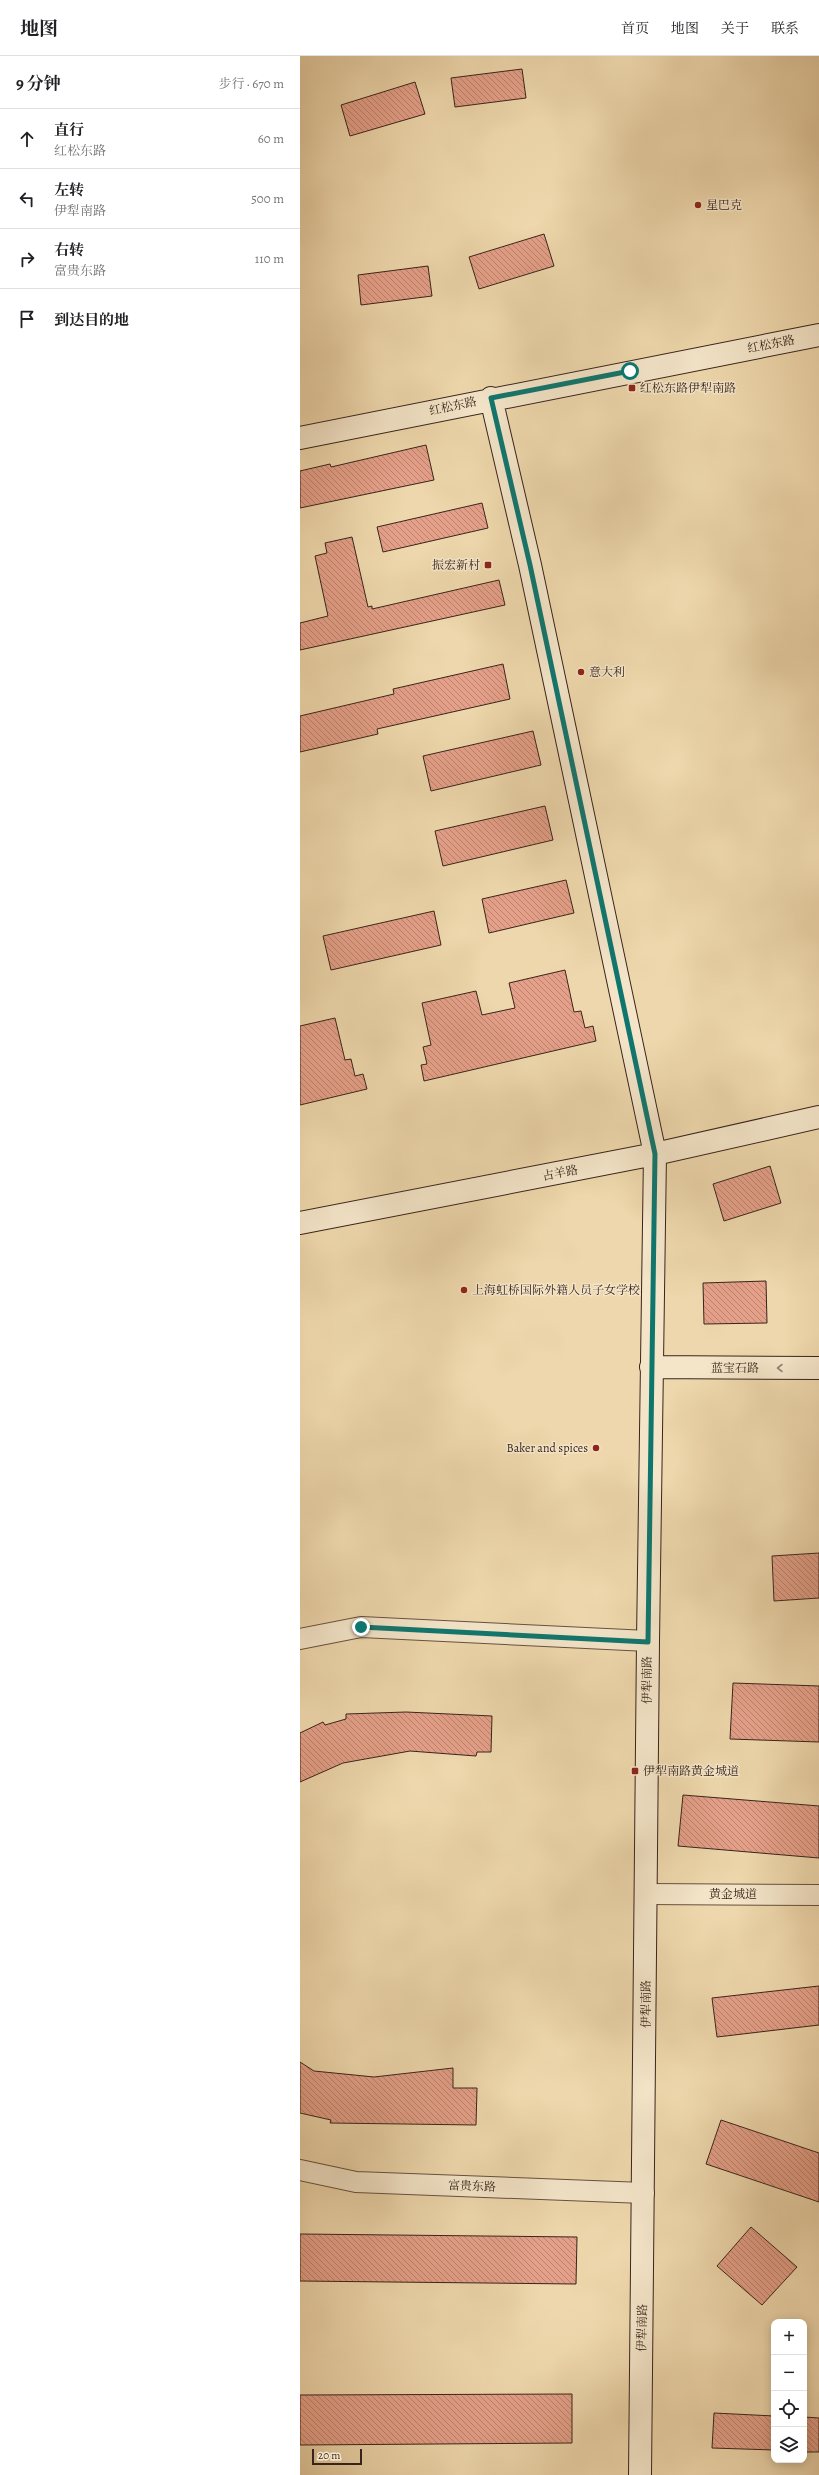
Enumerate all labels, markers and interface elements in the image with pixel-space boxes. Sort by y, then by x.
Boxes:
text: 地图 [20,16,58,42]
text: 首页 [621,19,649,38]
text: 地图 [671,19,699,38]
text: 关于 [721,19,749,38]
text: 联系 [771,19,799,38]
text: 9 分钟 [16,72,61,95]
text: 步行 · 670 m [218,75,284,92]
text: 直行 [54,120,84,140]
icon: ahead [16,128,38,150]
text: 60 m [258,130,284,147]
text: 红松东路 [54,142,106,159]
text: 左转 [54,180,84,200]
icon: left [16,188,38,210]
text: 500 m [251,190,284,207]
place label: 星巴克 [706,197,742,213]
marker: 星巴克 [693,200,703,210]
text: 伊犁南路 [54,202,106,219]
text: 右转 [54,240,84,260]
icon: right [16,248,38,270]
text: 110 m [255,250,284,267]
text: 富贵东路 [54,262,106,279]
icon: arrive [16,308,38,330]
text: 到达目的地 [54,310,129,330]
street label: 红松东路 [746,332,796,356]
route start [621,362,639,380]
place label: 红松东路伊犁南路 [640,380,736,396]
marker: 红松东路伊犁南路 [627,383,637,393]
street label: 红松东路 [428,393,478,419]
place label: 振宏新村 [432,557,480,573]
marker: 振宏新村 [483,560,493,570]
place label: 意大利 [589,664,625,680]
marker: 意大利 [576,667,586,677]
street label: 古羊路 [541,1162,579,1184]
place label: 上海虹桥国际外籍人员子女学校 [472,1282,640,1298]
marker: 上海虹桥国际外籍人员子女学校 [459,1285,469,1295]
street label: 蓝宝石路 [711,1360,759,1376]
one-way arrow [777,1364,783,1372]
place label: Baker and spices [507,1440,588,1456]
marker: Baker and spices [591,1443,601,1453]
route end [352,1618,370,1636]
street label: 伊犁南路 [639,1656,655,1704]
place label: 伊犁南路黄金城道 [643,1763,739,1779]
marker: 伊犁南路黄金城道 [630,1766,640,1776]
street label: 黄金城道 [709,1886,757,1902]
street label: 伊犁南路 [638,1980,654,2028]
street label: 富贵东路 [448,2177,496,2195]
street label: 伊犁南路 [634,2304,650,2352]
map controls [771,2319,807,2463]
button: + [771,2319,807,2355]
button: − [771,2355,807,2391]
button: locate [771,2391,807,2427]
button: layers [771,2427,807,2463]
scale bar [312,2447,362,2466]
text: 20 m [318,2448,340,2463]

